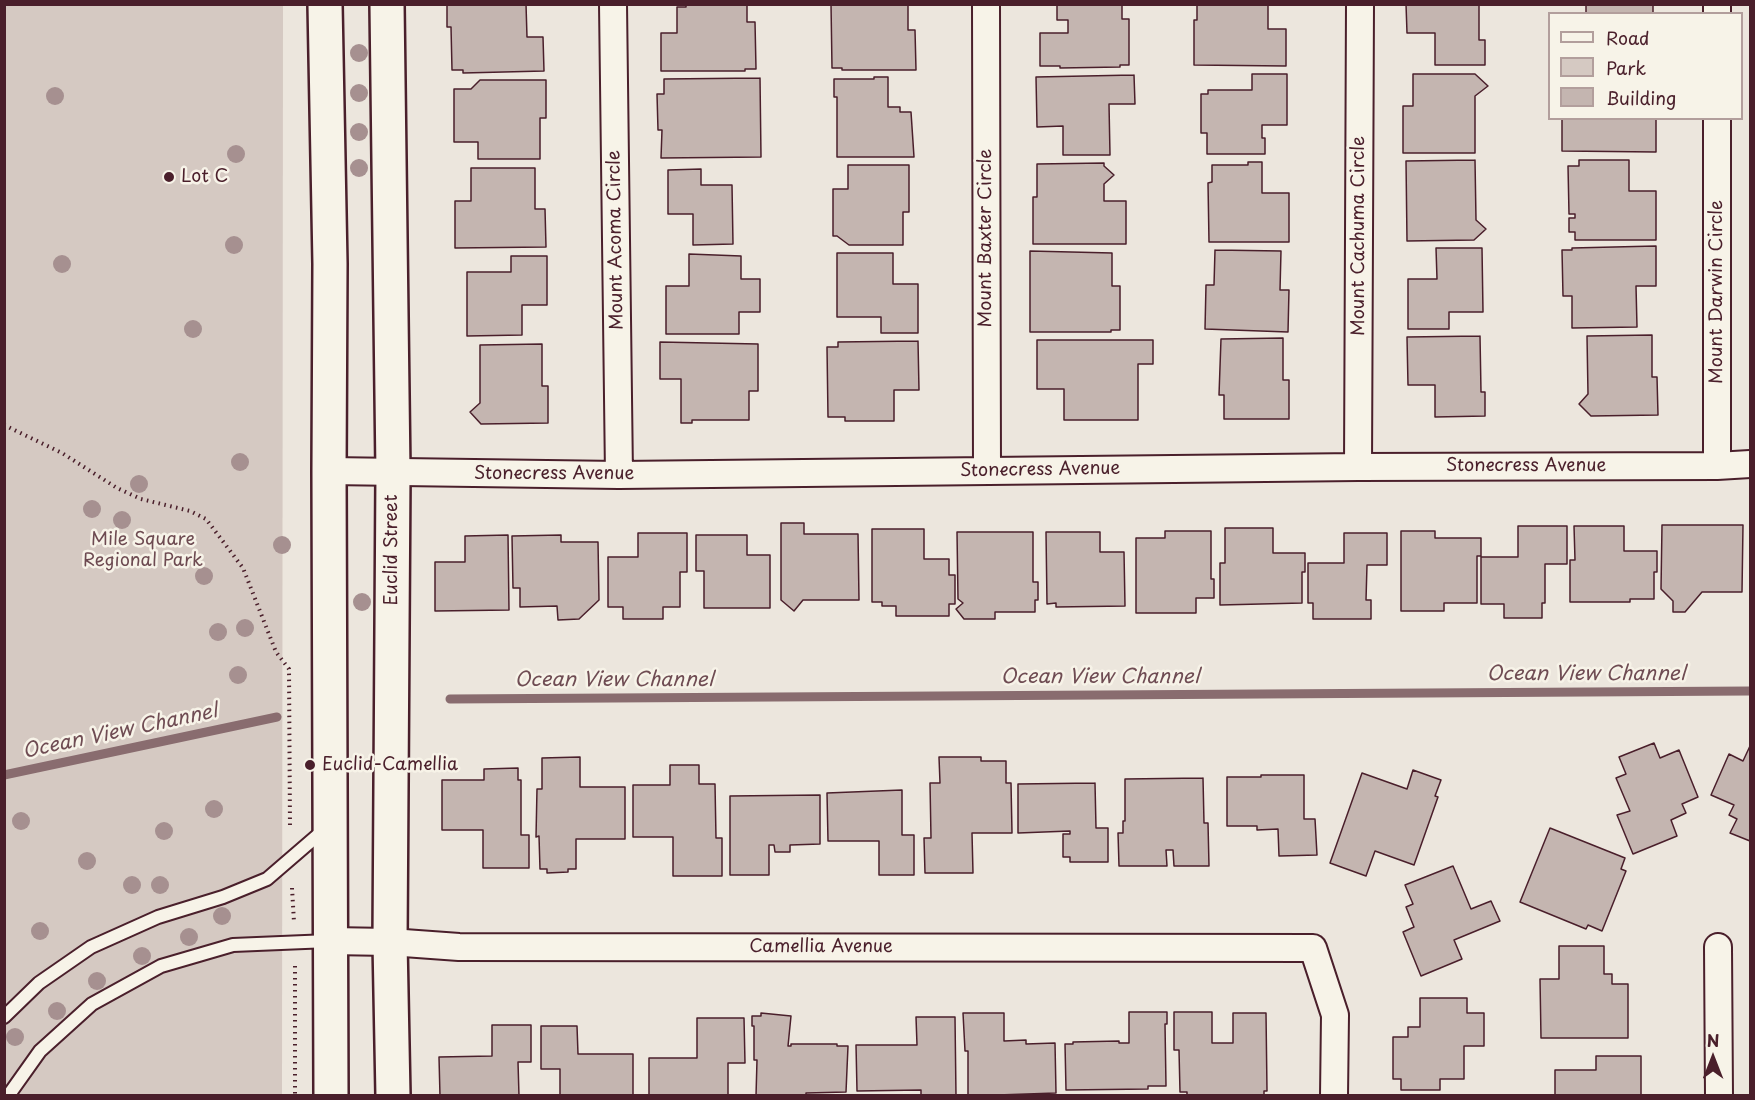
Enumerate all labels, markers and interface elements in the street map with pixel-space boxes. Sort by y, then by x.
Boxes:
legend [1548,12,1743,120]
text: Road [1606,24,1650,51]
text: Park [1606,54,1646,81]
text: Building [1606,84,1676,111]
street label: Mount Cachuma Circle [1348,136,1370,336]
street label: Mount Baxter Circle [975,149,997,327]
street label: Mount Acoma Circle [604,150,628,330]
place label: Lot C [181,166,228,188]
marker: Lot C [162,170,176,184]
street label: Mount Darwin Circle [1706,200,1728,384]
street label: Stonecress Avenue [1446,455,1606,477]
street label: Stonecress Avenue [960,458,1120,482]
street label: Stonecress Avenue [474,463,634,485]
street label: Euclid Street [381,495,403,605]
park label: Mile Square Regional Park [83,529,203,572]
water label: Ocean View Channel [1487,662,1685,686]
water label: Ocean View Channel [1001,665,1199,689]
water label: Ocean View Channel [515,668,713,692]
water label: Ocean View Channel [20,700,220,764]
place label: Euclid-Camellia [322,754,458,776]
marker: Euclid-Camellia [303,758,317,772]
street label: Camellia Avenue [749,936,893,958]
north arrow [1683,1028,1743,1088]
text: N [1707,1028,1719,1052]

